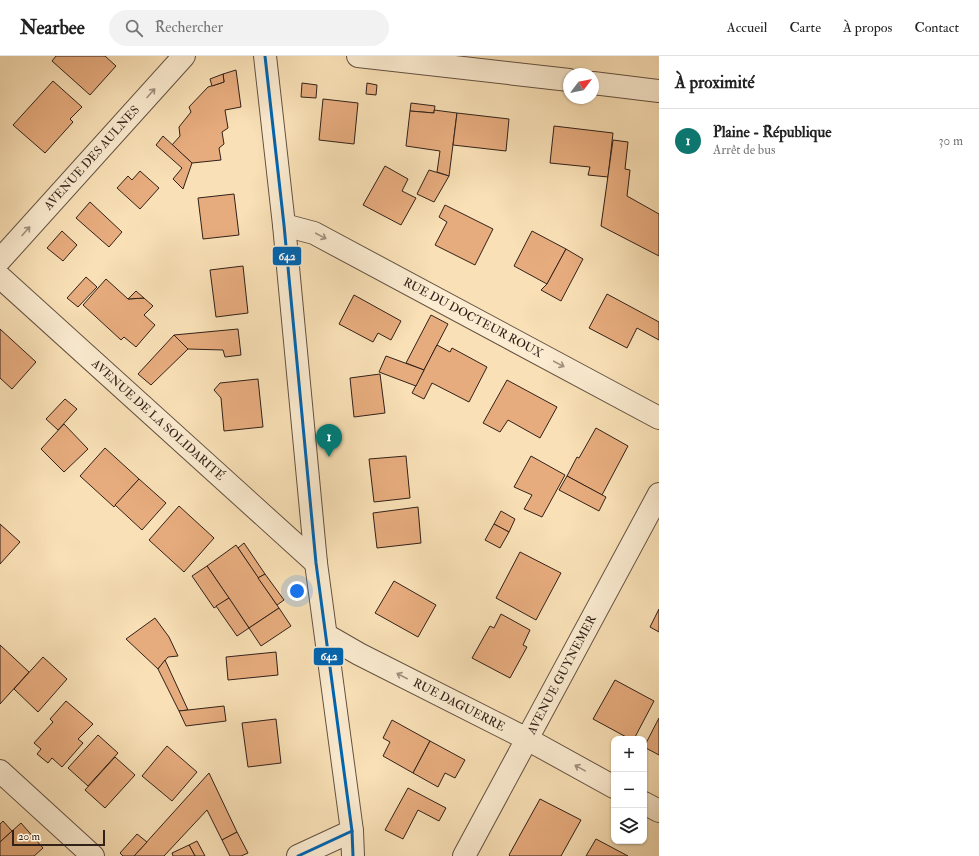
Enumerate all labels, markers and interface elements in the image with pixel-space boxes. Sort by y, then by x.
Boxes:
search box [109,10,389,46]
text: Nearbee [20,16,85,40]
icon: search [123,17,145,39]
text: Rechercher [155,18,223,37]
text: Accueil [727,19,767,36]
text: Carte [789,19,821,36]
text: À propos [843,19,892,36]
text: Contact [914,19,959,36]
north arrow [563,68,599,104]
text: À proximité [675,72,755,93]
one-way arrow [146,88,155,99]
street label: AVENUE DES AULNES [40,103,143,214]
text: Plaine - République [713,123,831,142]
text: 1 [686,133,690,149]
text: 30 m [939,133,963,149]
text: Arrêt de bus [713,142,775,158]
one-way arrow [21,227,30,237]
one-way arrow [315,233,327,241]
line badge: 642 [272,246,302,266]
text: 642 [278,250,296,264]
street label: RUE DU DOCTEUR ROUX [401,275,546,362]
street label: AVENUE DE LA SOLIDARITÉ [88,356,228,484]
one-way arrow [553,361,565,369]
pin: 1 [316,424,342,457]
your location [287,581,307,601]
street label: AVENUE GUYNEMER [524,612,600,738]
line badge: 642 [313,647,344,666]
text: 642 [320,650,338,664]
one-way arrow [396,672,408,679]
street label: RUE DAGUERRE [411,675,508,735]
map controls [611,736,647,844]
button: + [611,736,647,772]
one-way arrow [574,764,586,771]
button: − [611,772,647,808]
button: layers [611,808,647,844]
scale bar [12,828,105,847]
text: 20 m [18,830,40,843]

